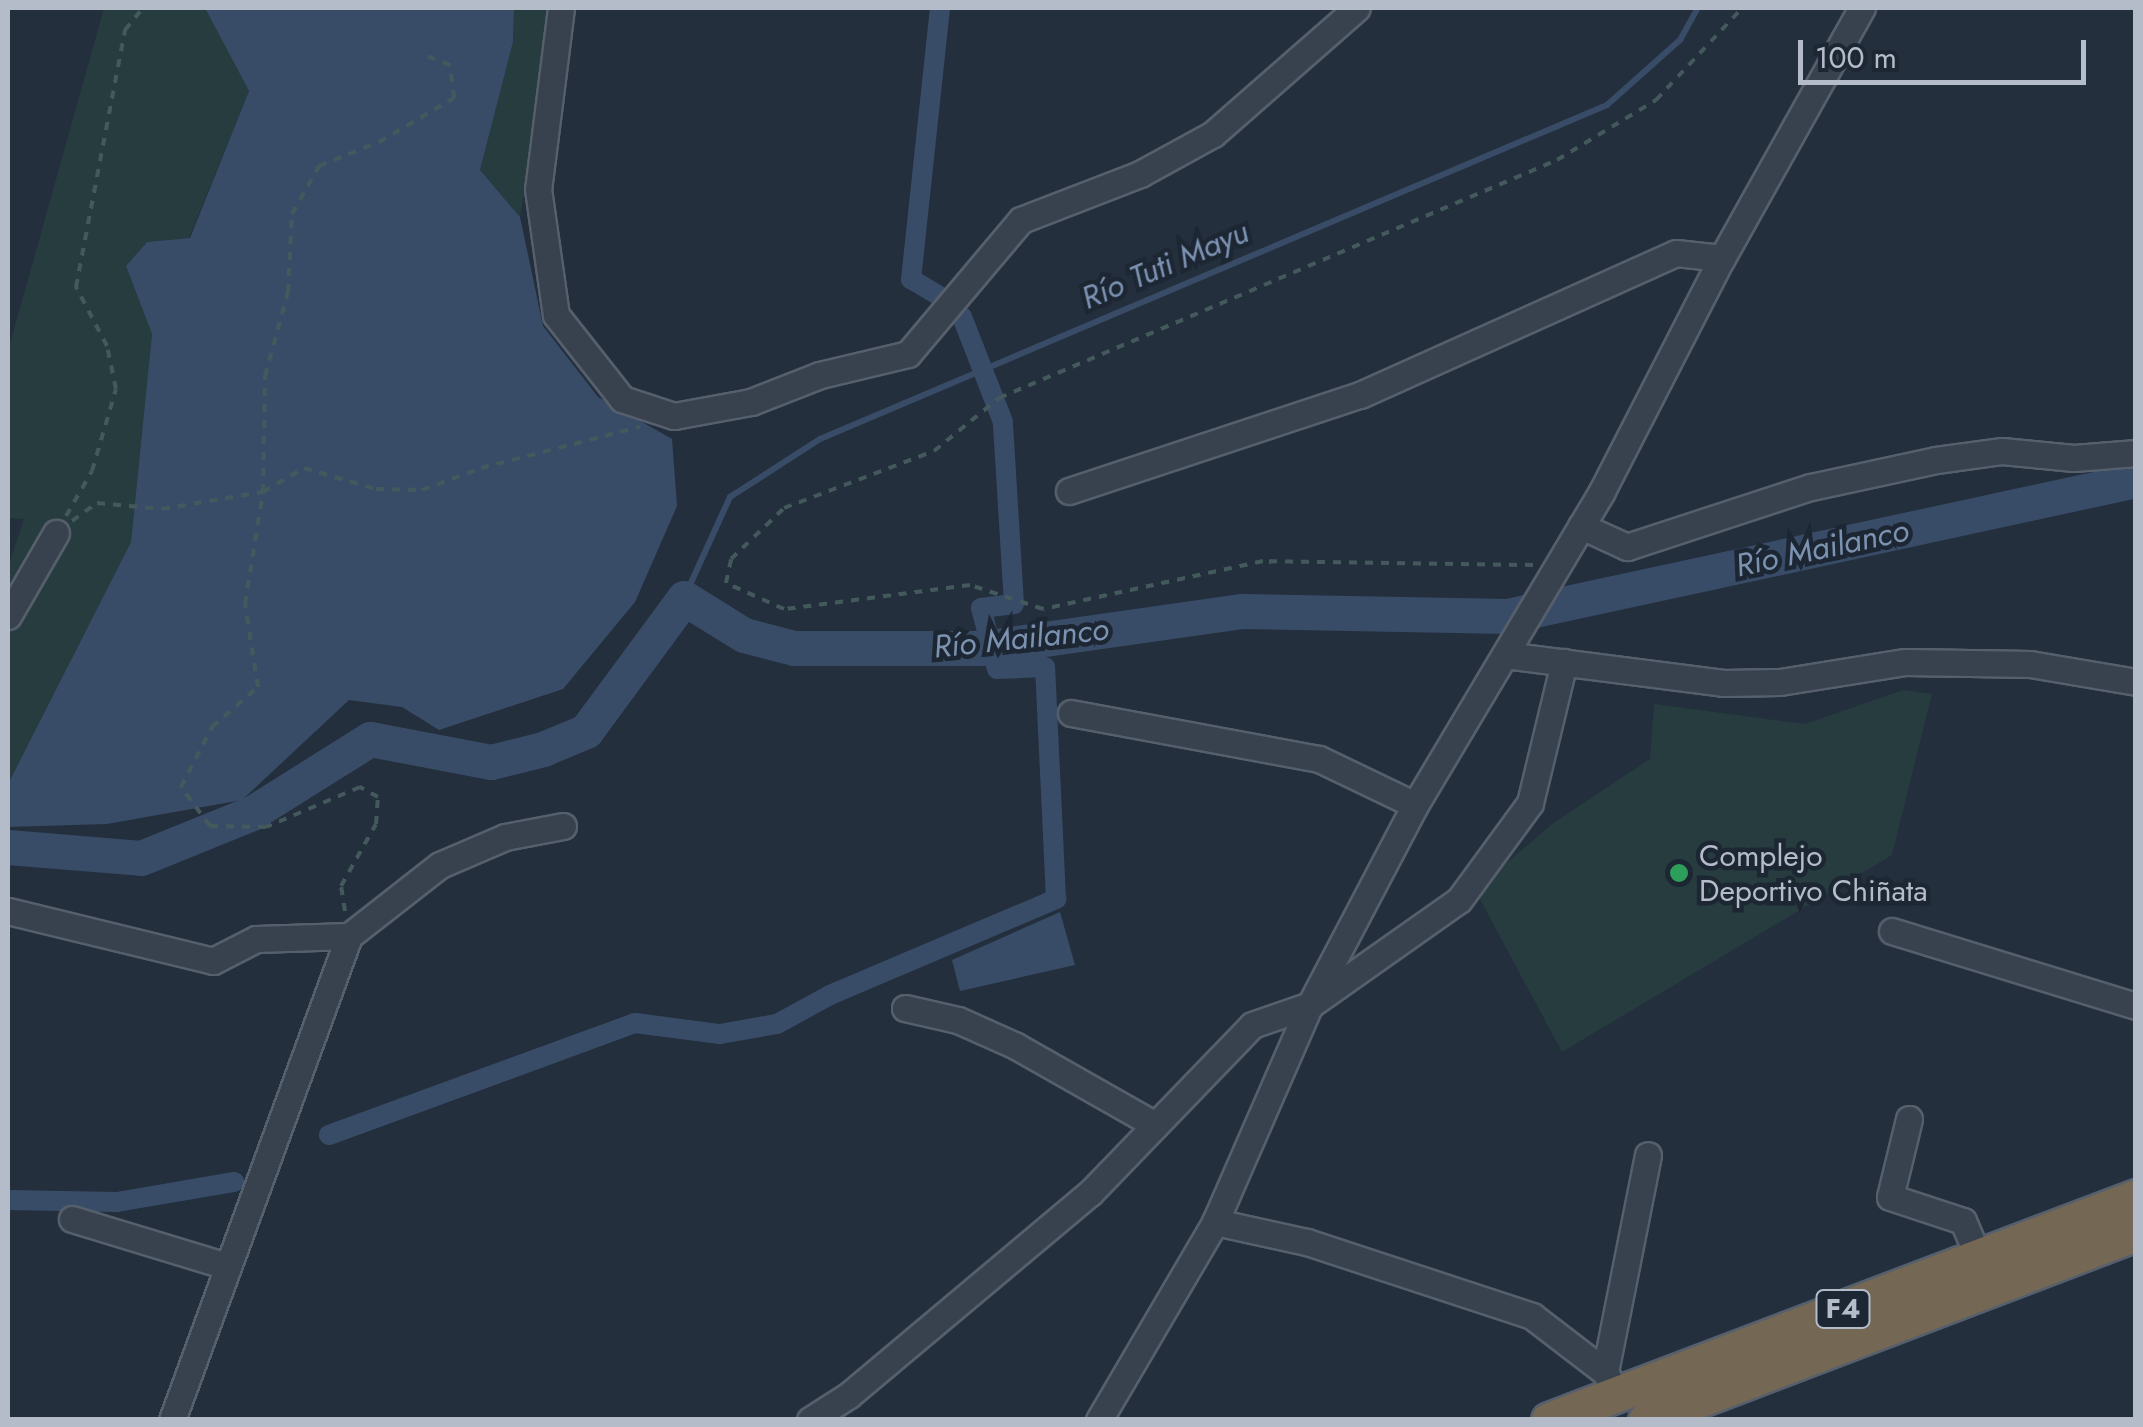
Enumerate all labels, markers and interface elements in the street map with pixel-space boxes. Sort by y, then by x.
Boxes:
scale bar [1803,20,2090,82]
text: 100 m [1815,36,1897,79]
water label: Río Tuti Mayu [1076,213,1254,317]
water label: Río Mailanco [1732,511,1912,585]
water label: Río Mailanco [932,610,1110,666]
place label: Complejo Deportivo Chiñata [1699,838,1928,908]
marker: Complejo Deportivo Chiñata [1668,862,1690,884]
road number: F4 [1813,1286,1873,1332]

